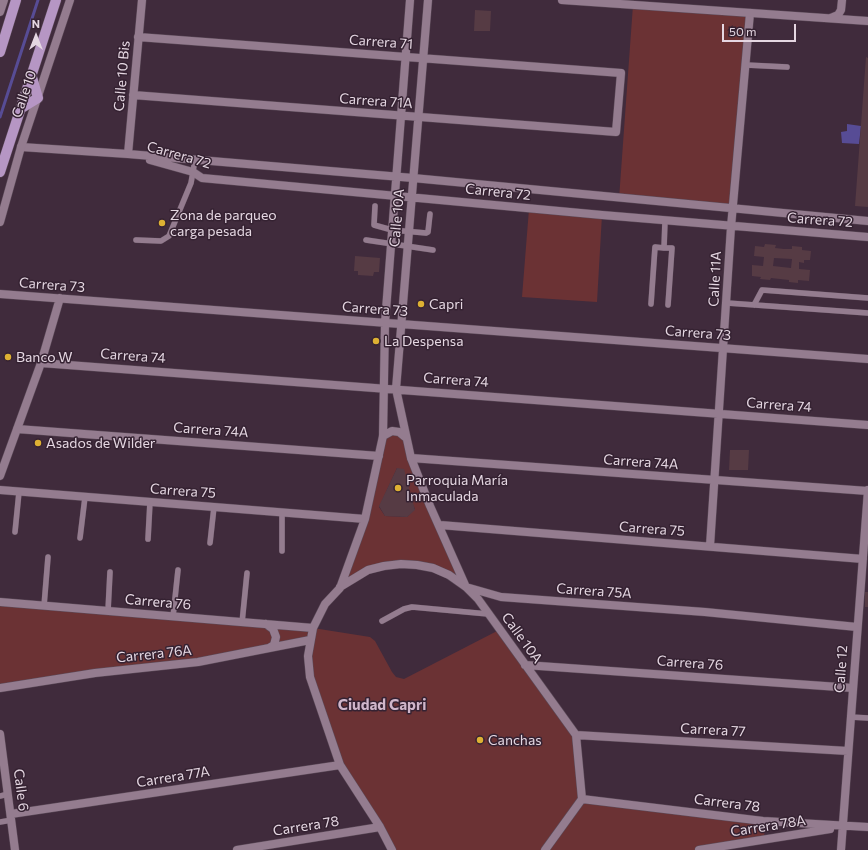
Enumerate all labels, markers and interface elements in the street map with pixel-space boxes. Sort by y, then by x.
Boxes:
north arrow [16,16,56,56]
scale bar [724,16,798,42]
text: N [32,17,40,30]
text: 50 m [729,24,757,38]
street label: Carrera 71 [348,31,414,53]
street label: Calle 10 Bis [111,40,133,112]
street label: Calle 10 [8,68,40,120]
street label: Carrera 71A [339,90,413,112]
street label: Carrera 72 [145,138,213,172]
street label: Carrera 72 [464,180,532,204]
street label: Calle 10A [386,188,408,248]
place label: Zona de parqueo carga pesada [170,207,277,240]
street label: Carrera 72 [787,209,853,231]
marker: Zona de parqueo carga pesada [157,218,167,228]
street label: Calle 11A [705,251,725,307]
street label: Carrera 73 [18,274,86,296]
place label: Capri [429,296,463,312]
street label: Carrera 73 [341,298,409,320]
marker: Capri [416,299,426,309]
street label: Carrera 73 [664,322,732,344]
place label: La Despensa [384,333,463,349]
marker: La Despensa [371,336,381,346]
street label: Carrera 74 [100,345,166,367]
place label: Banco W [16,349,73,365]
marker: Banco W [3,352,13,362]
street label: Carrera 74 [423,369,489,391]
street label: Carrera 74 [746,394,812,416]
street label: Carrera 74A [173,419,249,441]
place label: Asados de Wilder [46,435,155,451]
marker: Asados de Wilder [33,438,43,448]
street label: Carrera 74A [603,451,679,473]
place label: Parroquia María Inmaculada [406,472,508,504]
street label: Carrera 75 [149,480,217,502]
marker: Parroquia María Inmaculada [393,483,403,493]
street label: Carrera 75 [618,518,686,540]
street label: Carrera 75A [556,580,632,602]
street label: Carrera 76 [124,591,192,613]
street label: Calle 10A [498,609,546,667]
street label: Carrera 76A [115,642,193,666]
street label: Calle 12 [831,645,851,693]
street label: Carrera 76 [656,652,724,674]
district label: Ciudad Capri [338,696,426,714]
street label: Carrera 77 [680,720,746,740]
place label: Canchas [488,732,542,748]
marker: Canchas [475,735,485,745]
street label: Carrera 77A [135,763,211,791]
street label: Calle 6 [10,768,32,812]
street label: Carrera 78 [693,791,761,815]
street label: Carrera 78 [272,812,340,840]
street label: Carrera 78A [729,812,807,840]

